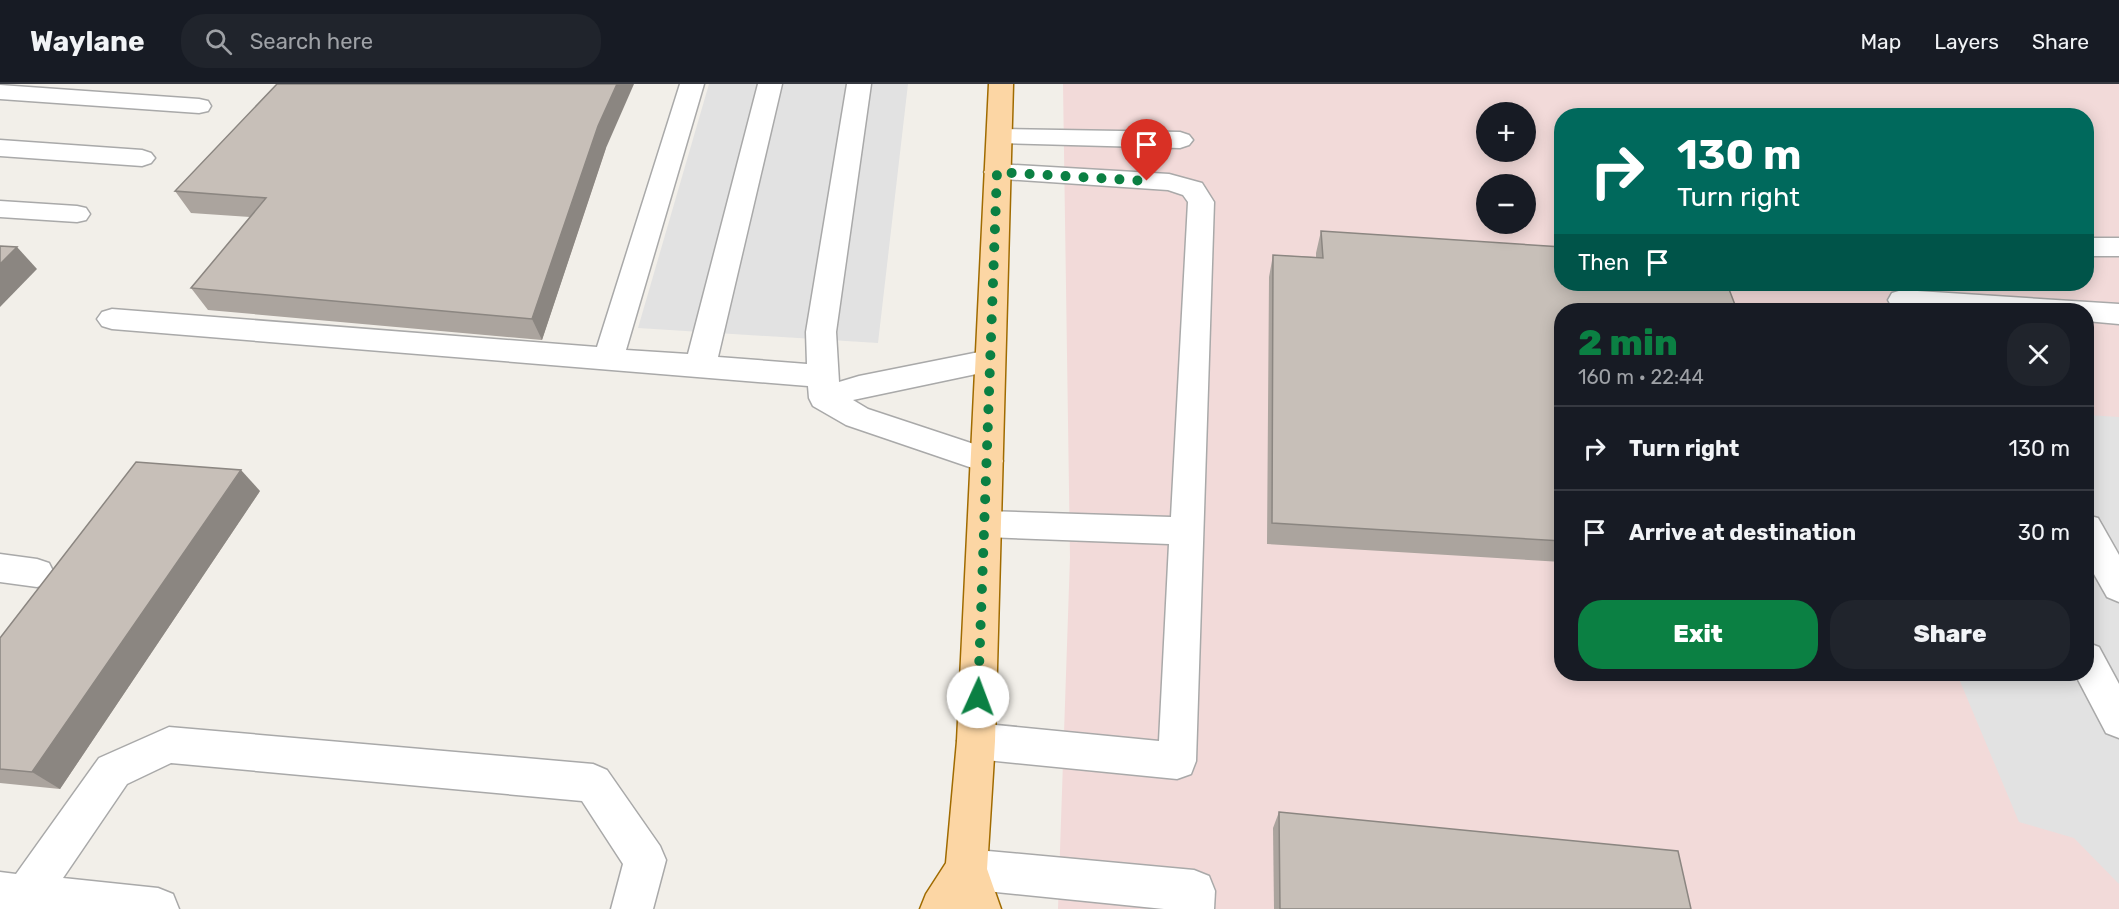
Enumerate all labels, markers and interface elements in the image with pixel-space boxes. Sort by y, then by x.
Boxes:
search box [181,14,601,68]
text: Waylane [30,25,145,58]
icon: search [202,25,235,58]
text: Search here [250,28,373,55]
text: Map [1860,29,1901,54]
text: Layers [1934,29,1999,54]
text: Share [2032,29,2089,54]
map controls [1476,102,1536,234]
button: + [1476,102,1536,162]
pin [1121,119,1172,181]
icon: arrive [1130,128,1163,161]
text: 130 m [1677,130,1802,180]
icon: right [1578,132,1656,210]
button: − [1476,174,1536,234]
text: Turn right [1677,181,1800,213]
icon: arrive [1641,246,1674,279]
text: Then [1578,249,1629,276]
text: 2 min [1578,321,1678,364]
button: close [2007,323,2070,386]
text: 160 m · 22:44 [1578,365,1704,389]
icon: right [1578,432,1611,465]
text: Turn right [1629,435,1739,462]
text: 130 m [2008,435,2070,462]
icon: arrive [1578,516,1611,549]
text: Arrive at destination [1629,519,1856,546]
text: 30 m [2018,519,2070,546]
button: Exit [1578,600,1818,669]
button: Share [1830,600,2070,669]
position arrow [946,665,1010,729]

